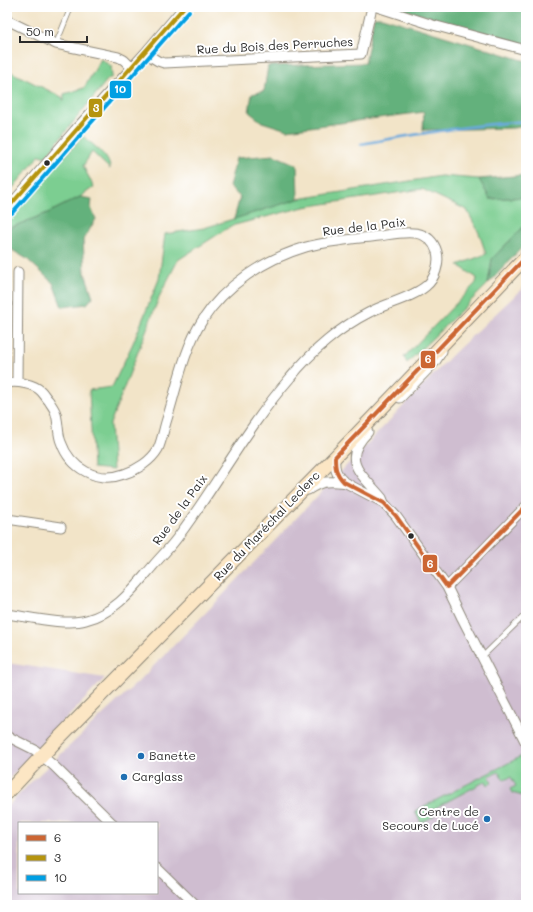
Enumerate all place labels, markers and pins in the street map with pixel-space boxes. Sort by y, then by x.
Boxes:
unlabelled marker [42,158,52,168]
unlabelled marker [406,531,416,541]
place label: Banette [149,747,196,763]
marker: Banette [136,751,146,761]
place label: Carglass [132,768,183,784]
marker: Carglass [119,772,129,782]
place label: Centre de Secours de Lucé [382,803,479,833]
marker: Centre de Secours de Lucé [482,814,492,824]

